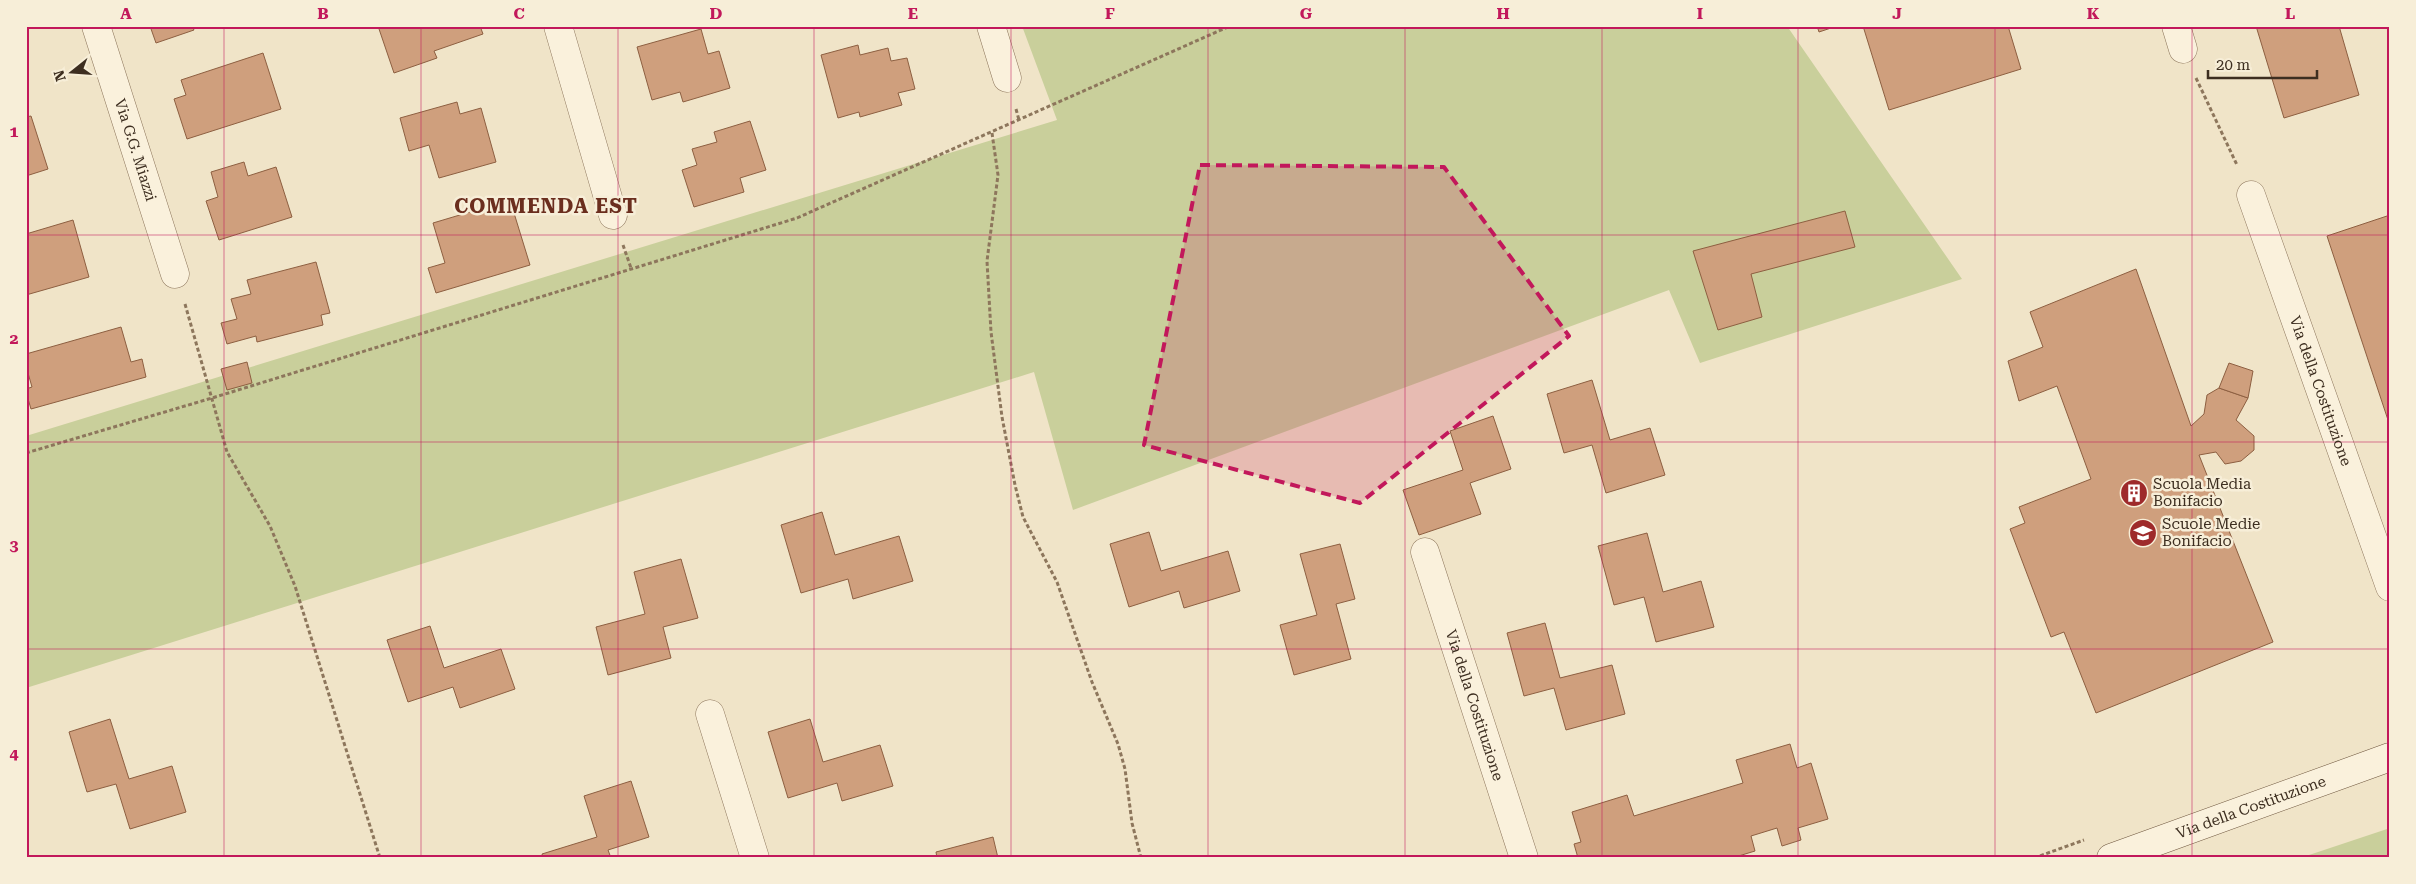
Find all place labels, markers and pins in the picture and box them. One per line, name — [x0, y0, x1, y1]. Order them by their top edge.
place label: Scuola Media Bonifacio — [2153, 475, 2251, 510]
building icon: Scuola Media Bonifacio — [2119, 478, 2149, 508]
place label: Scuole Medie Bonifacio — [2162, 515, 2260, 550]
school or university icon: Scuole Medie Bonifacio — [2128, 518, 2158, 548]

